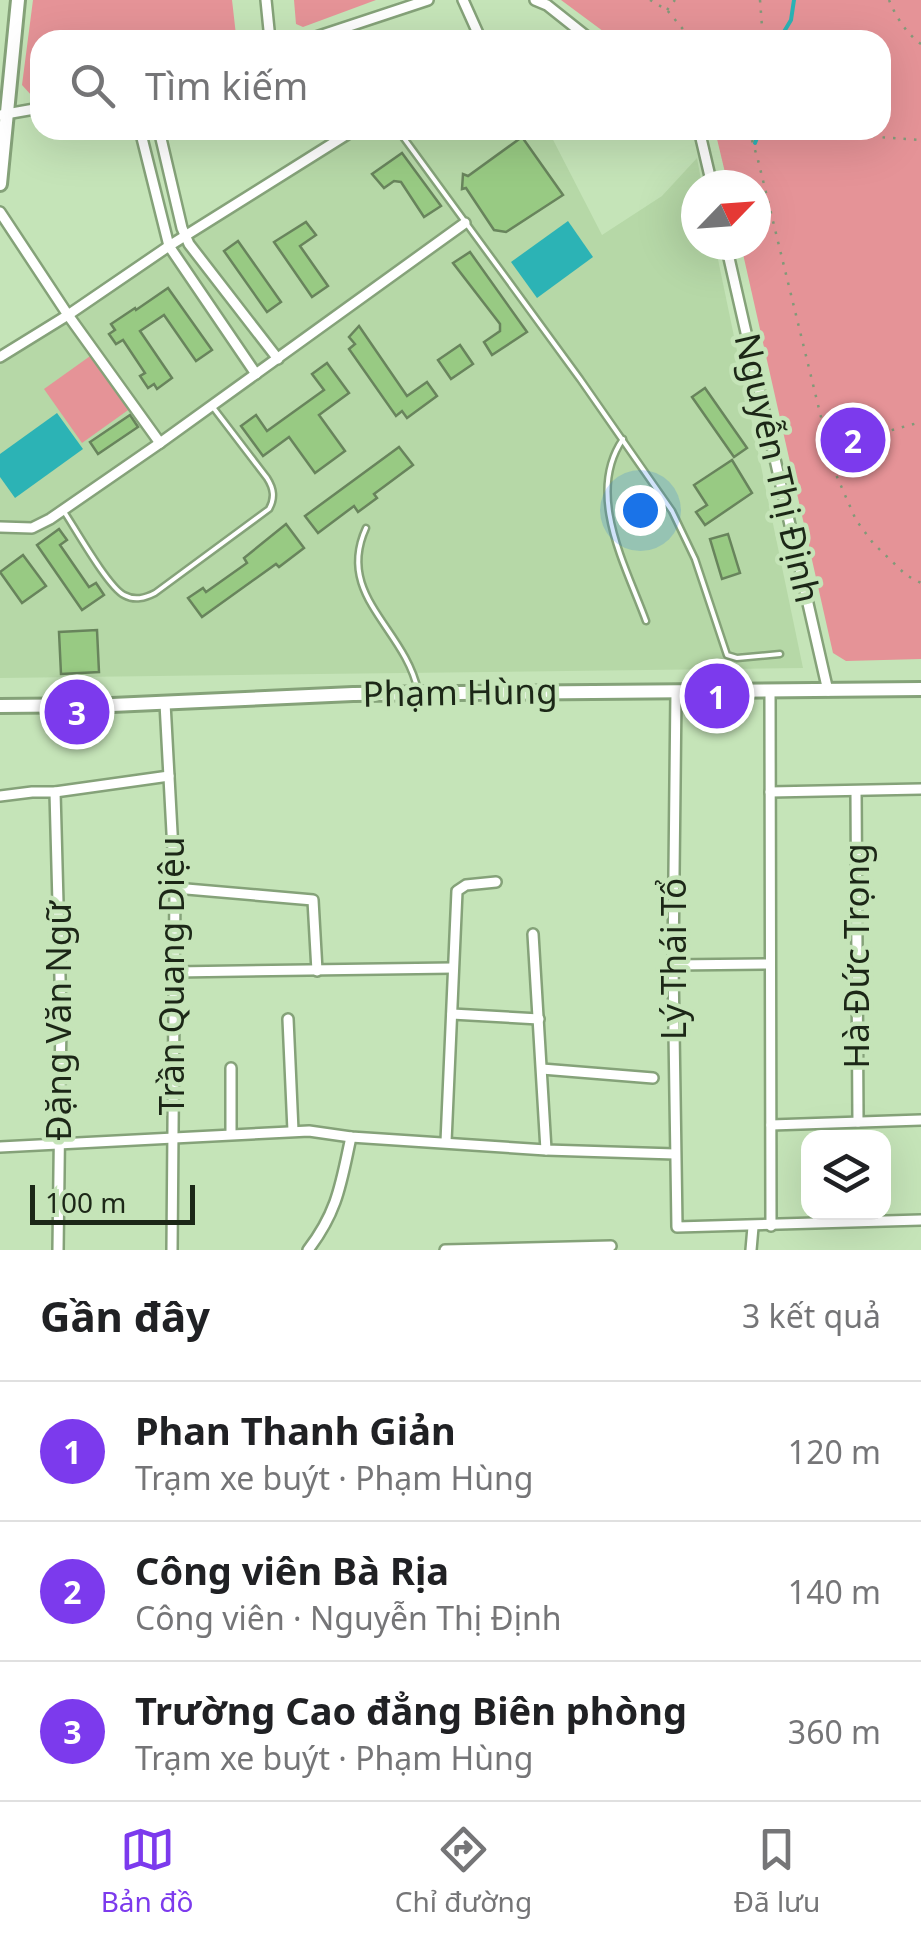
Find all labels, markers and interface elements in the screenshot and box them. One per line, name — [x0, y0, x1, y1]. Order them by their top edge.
search box — [30, 30, 891, 140]
icon: search — [65, 58, 120, 113]
text: Tìm kiếm — [145, 59, 308, 111]
north arrow — [681, 170, 771, 260]
street label: Nguyễn Thị Định — [725, 328, 832, 607]
pin: 2 — [820, 402, 886, 478]
your location — [615, 485, 666, 536]
pin: 1 — [684, 658, 750, 734]
street label: Phạm Hùng — [362, 666, 558, 717]
pin: 3 — [44, 674, 110, 750]
street label: Trần Quang Diệu — [147, 837, 194, 1115]
street label: Hà Đức Trọng — [832, 843, 879, 1069]
street label: Lý Thái Tổ — [649, 878, 696, 1040]
street label: Đặng Văn Ngữ — [34, 900, 81, 1141]
map controls — [801, 1130, 891, 1220]
button: layers — [801, 1130, 891, 1220]
scale bar — [30, 1180, 195, 1224]
text: 100 m — [45, 1183, 127, 1221]
text: Gần đây — [40, 1287, 210, 1344]
text: 3 kết quả — [742, 1294, 881, 1337]
text: Phan Thanh Giản — [135, 1404, 456, 1456]
text: 1 — [63, 1430, 82, 1473]
text: 120 m — [788, 1430, 881, 1473]
text: Trạm xe buýt · Phạm Hùng — [135, 1456, 533, 1499]
text: Công viên Bà Rịa — [135, 1544, 449, 1596]
text: 2 — [63, 1570, 82, 1613]
text: 140 m — [788, 1570, 881, 1613]
text: Công viên · Nguyễn Thị Định — [135, 1596, 561, 1639]
text: Trường Cao đẳng Biên phòng — [135, 1684, 687, 1736]
text: 3 — [63, 1710, 82, 1753]
text: 360 m — [788, 1710, 881, 1753]
text: Trạm xe buýt · Phạm Hùng — [135, 1736, 533, 1779]
tab: Bản đồ — [101, 1822, 193, 1920]
tab: Chỉ đường — [395, 1822, 532, 1920]
tab: Đã lưu — [733, 1822, 820, 1920]

